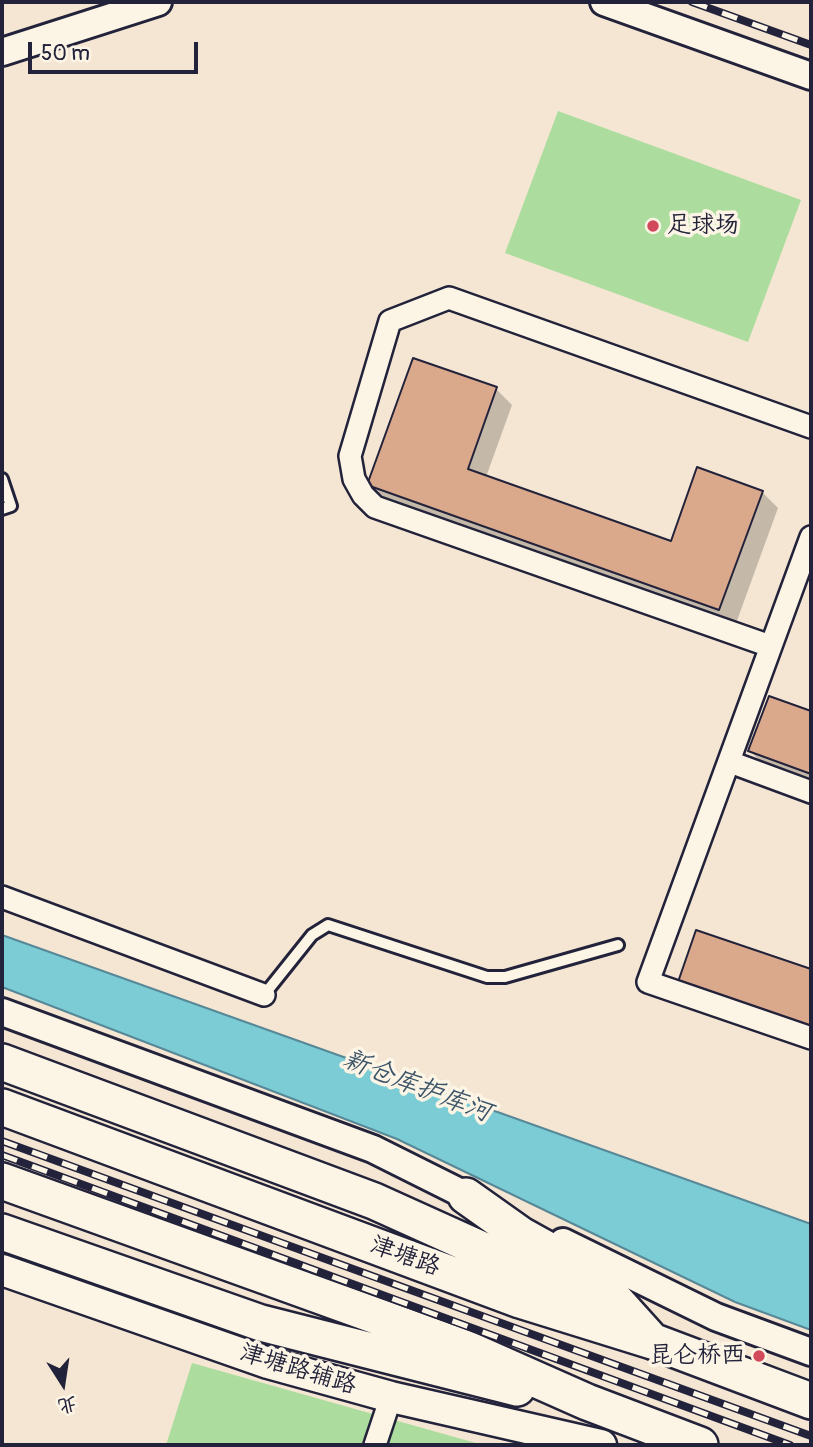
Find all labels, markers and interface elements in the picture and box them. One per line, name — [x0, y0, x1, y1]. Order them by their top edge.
scale bar — [32, 28, 201, 72]
text: 50 m — [41, 40, 90, 67]
place label: 足球场 — [667, 212, 739, 240]
marker: 足球场 — [645, 218, 661, 234]
water label: 新仓库护库河 — [339, 1044, 495, 1130]
street label: 津塘路 — [366, 1231, 444, 1283]
street label: 津塘路辅路 — [236, 1339, 360, 1401]
place label: 昆仑桥西 — [649, 1342, 745, 1370]
marker: 昆仑桥西 — [751, 1348, 767, 1364]
north arrow — [28, 1349, 98, 1419]
text: 北 — [56, 1391, 79, 1418]

